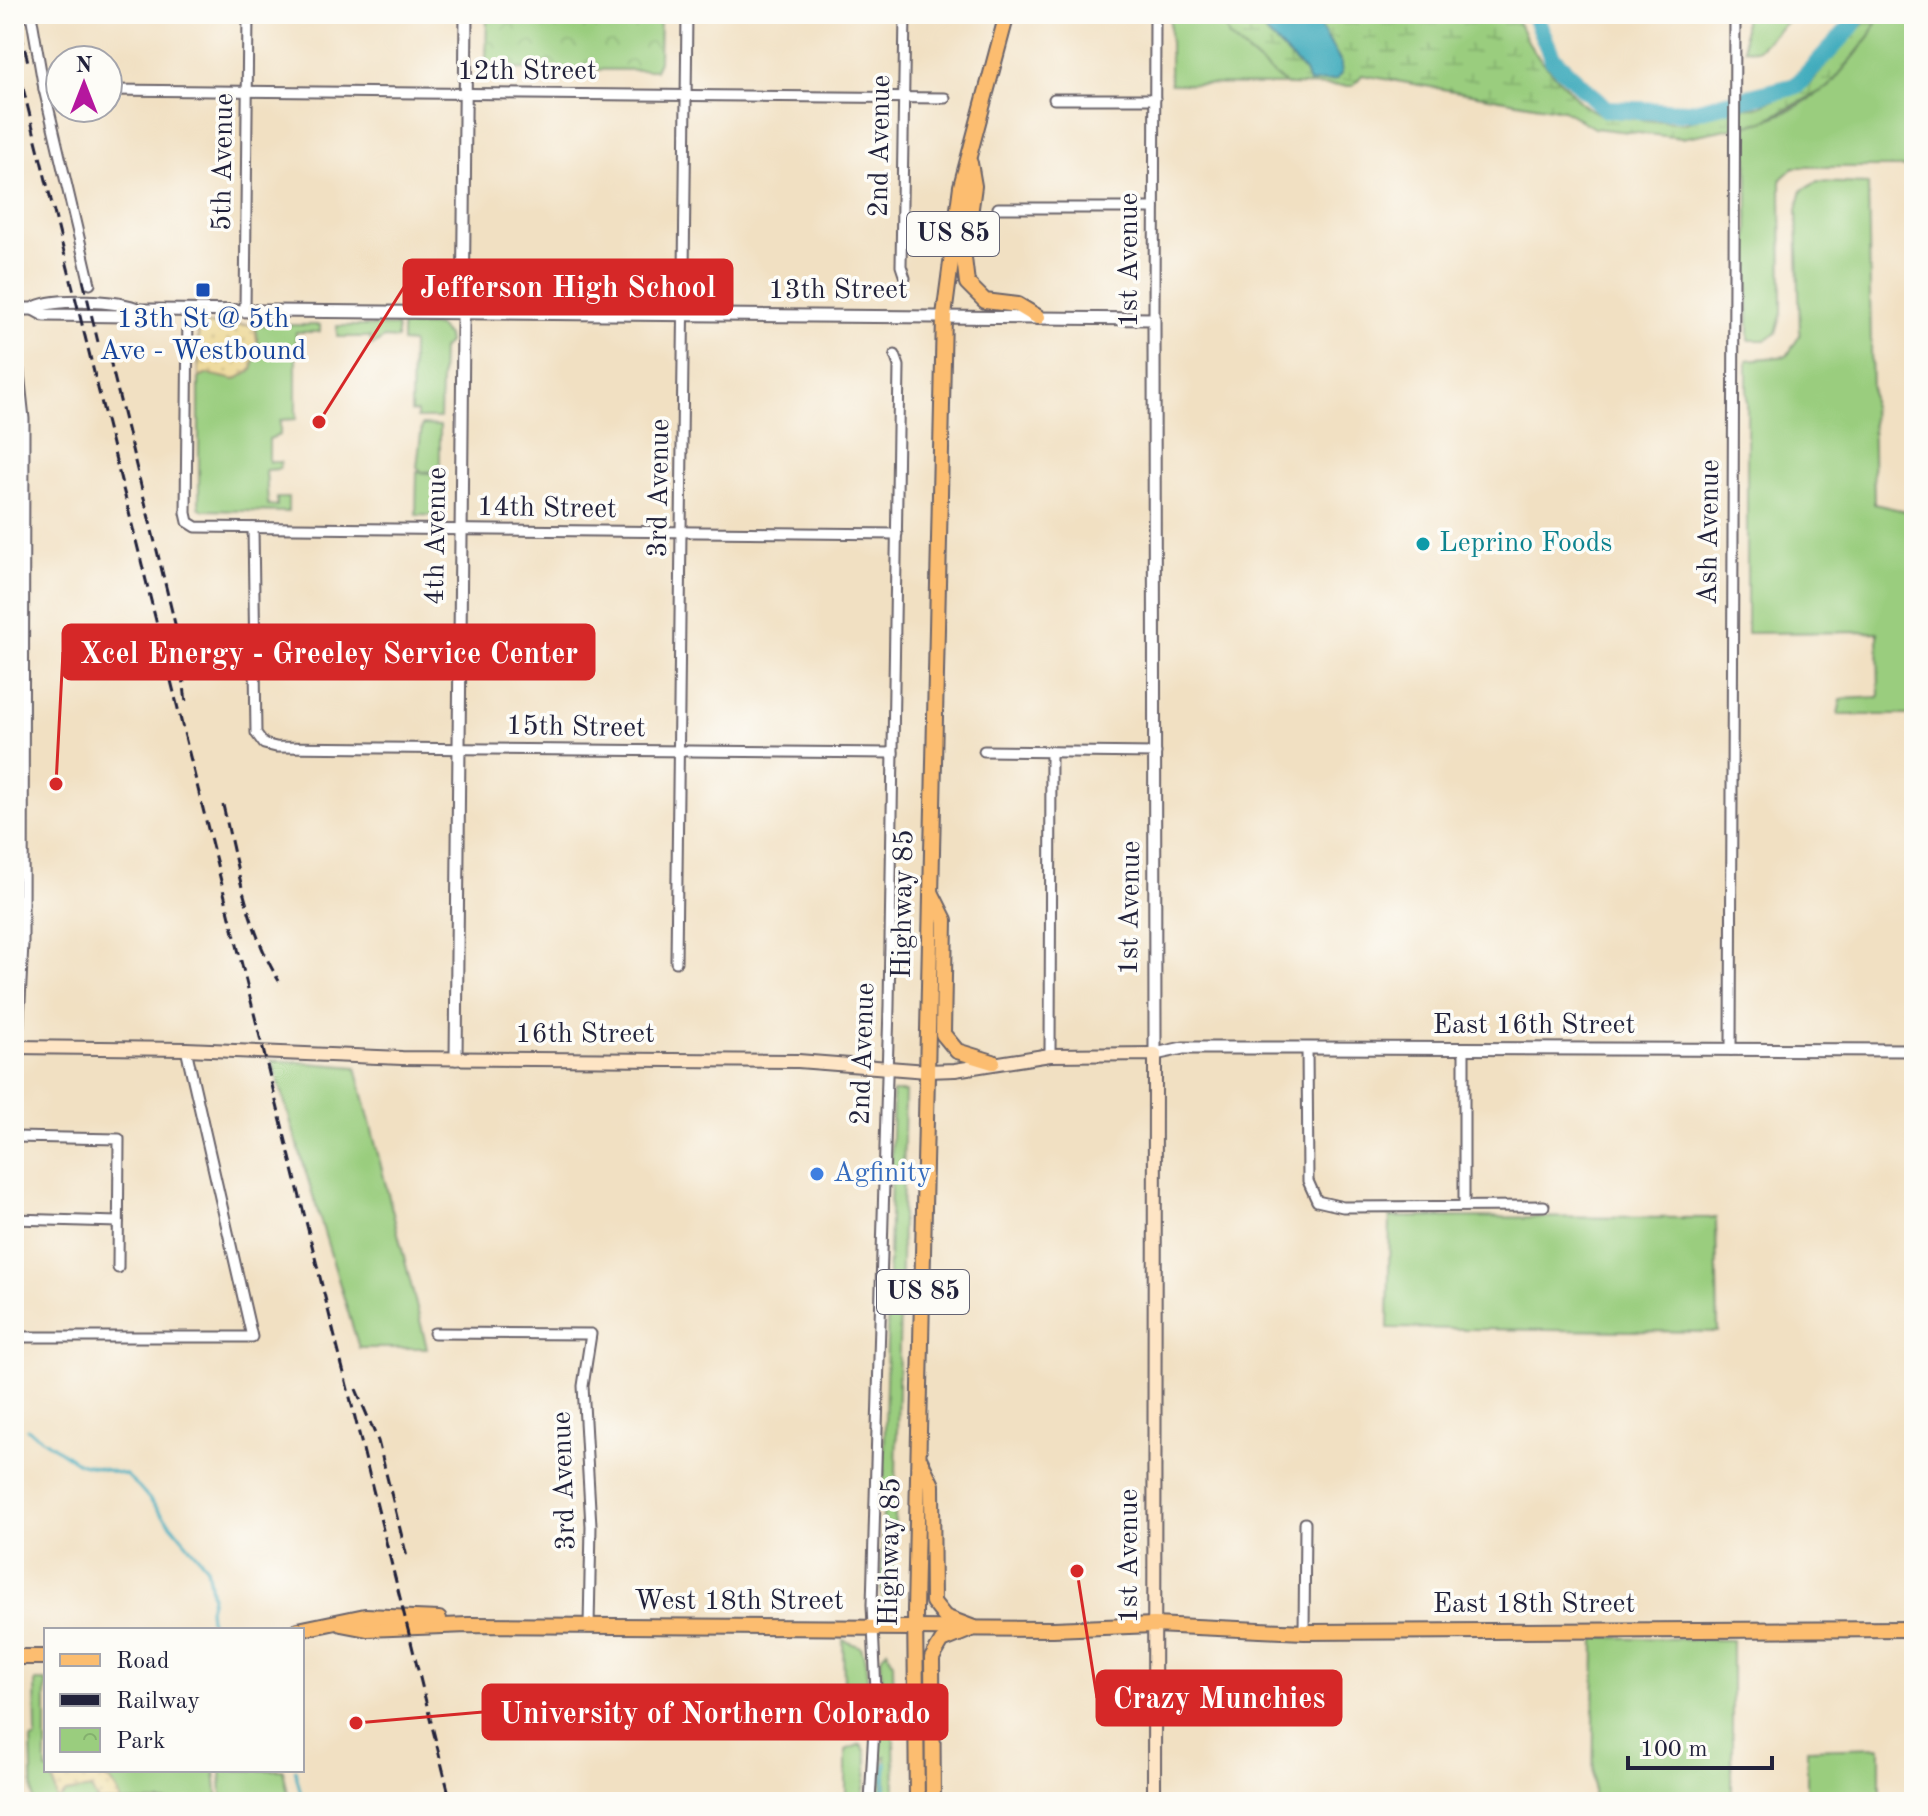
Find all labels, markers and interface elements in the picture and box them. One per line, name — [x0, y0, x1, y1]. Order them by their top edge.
north arrow — [44, 44, 124, 124]
text: N — [76, 55, 93, 77]
street label: 12th Street — [457, 58, 597, 86]
street label: 2nd Avenue — [866, 74, 896, 218]
street label: 5th Avenue — [209, 93, 239, 231]
street label: 1st Avenue — [1116, 193, 1144, 327]
road number: US 85 — [907, 212, 999, 256]
callout: Jefferson High School — [404, 260, 732, 314]
text: Jefferson High School — [420, 274, 716, 304]
street label: 13th Street — [768, 277, 908, 305]
marker: 13th St @ 5th Ave - Westbound — [194, 281, 212, 299]
place label: 13th St @ 5th Ave - Westbound — [100, 306, 306, 366]
street label: 3rd Avenue — [645, 418, 675, 558]
street label: Ash Avenue — [1695, 459, 1725, 605]
street label: 4th Avenue — [422, 467, 452, 605]
street label: 14th Street — [477, 494, 617, 524]
place label: Leprino Foods — [1439, 530, 1613, 558]
marker: Leprino Foods — [1414, 535, 1432, 553]
callout: Xcel Energy - Greeley Service Center — [63, 625, 594, 679]
text: Xcel Energy - Greeley Service Center — [80, 640, 578, 670]
street label: 15th Street — [506, 713, 646, 743]
street label: Highway 85 — [889, 829, 919, 979]
street label: 1st Avenue — [1116, 840, 1146, 976]
street label: 2nd Avenue — [848, 982, 880, 1126]
street label: East 16th Street — [1433, 1012, 1635, 1040]
street label: 16th Street — [515, 1021, 655, 1049]
place label: Agfinity — [833, 1160, 932, 1188]
marker: Agfinity — [808, 1165, 826, 1183]
road number: US 85 — [877, 1270, 969, 1314]
street label: 3rd Avenue — [549, 1411, 581, 1551]
street label: Highway 85 — [876, 1477, 906, 1627]
street label: 1st Avenue — [1116, 1489, 1144, 1623]
street label: West 18th Street — [634, 1588, 844, 1616]
street label: East 18th Street — [1433, 1591, 1635, 1619]
legend — [44, 1628, 304, 1772]
text: Road — [116, 1650, 169, 1674]
callout: Crazy Munchies — [1097, 1671, 1341, 1725]
callout: University of Northern Colorado — [483, 1685, 947, 1739]
text: Crazy Munchies — [1113, 1685, 1325, 1715]
text: Railway — [116, 1690, 200, 1714]
text: University of Northern Colorado — [499, 1700, 931, 1730]
scale bar — [1628, 1720, 1772, 1770]
text: Park — [116, 1730, 165, 1754]
text: 100 m — [1640, 1738, 1708, 1762]

